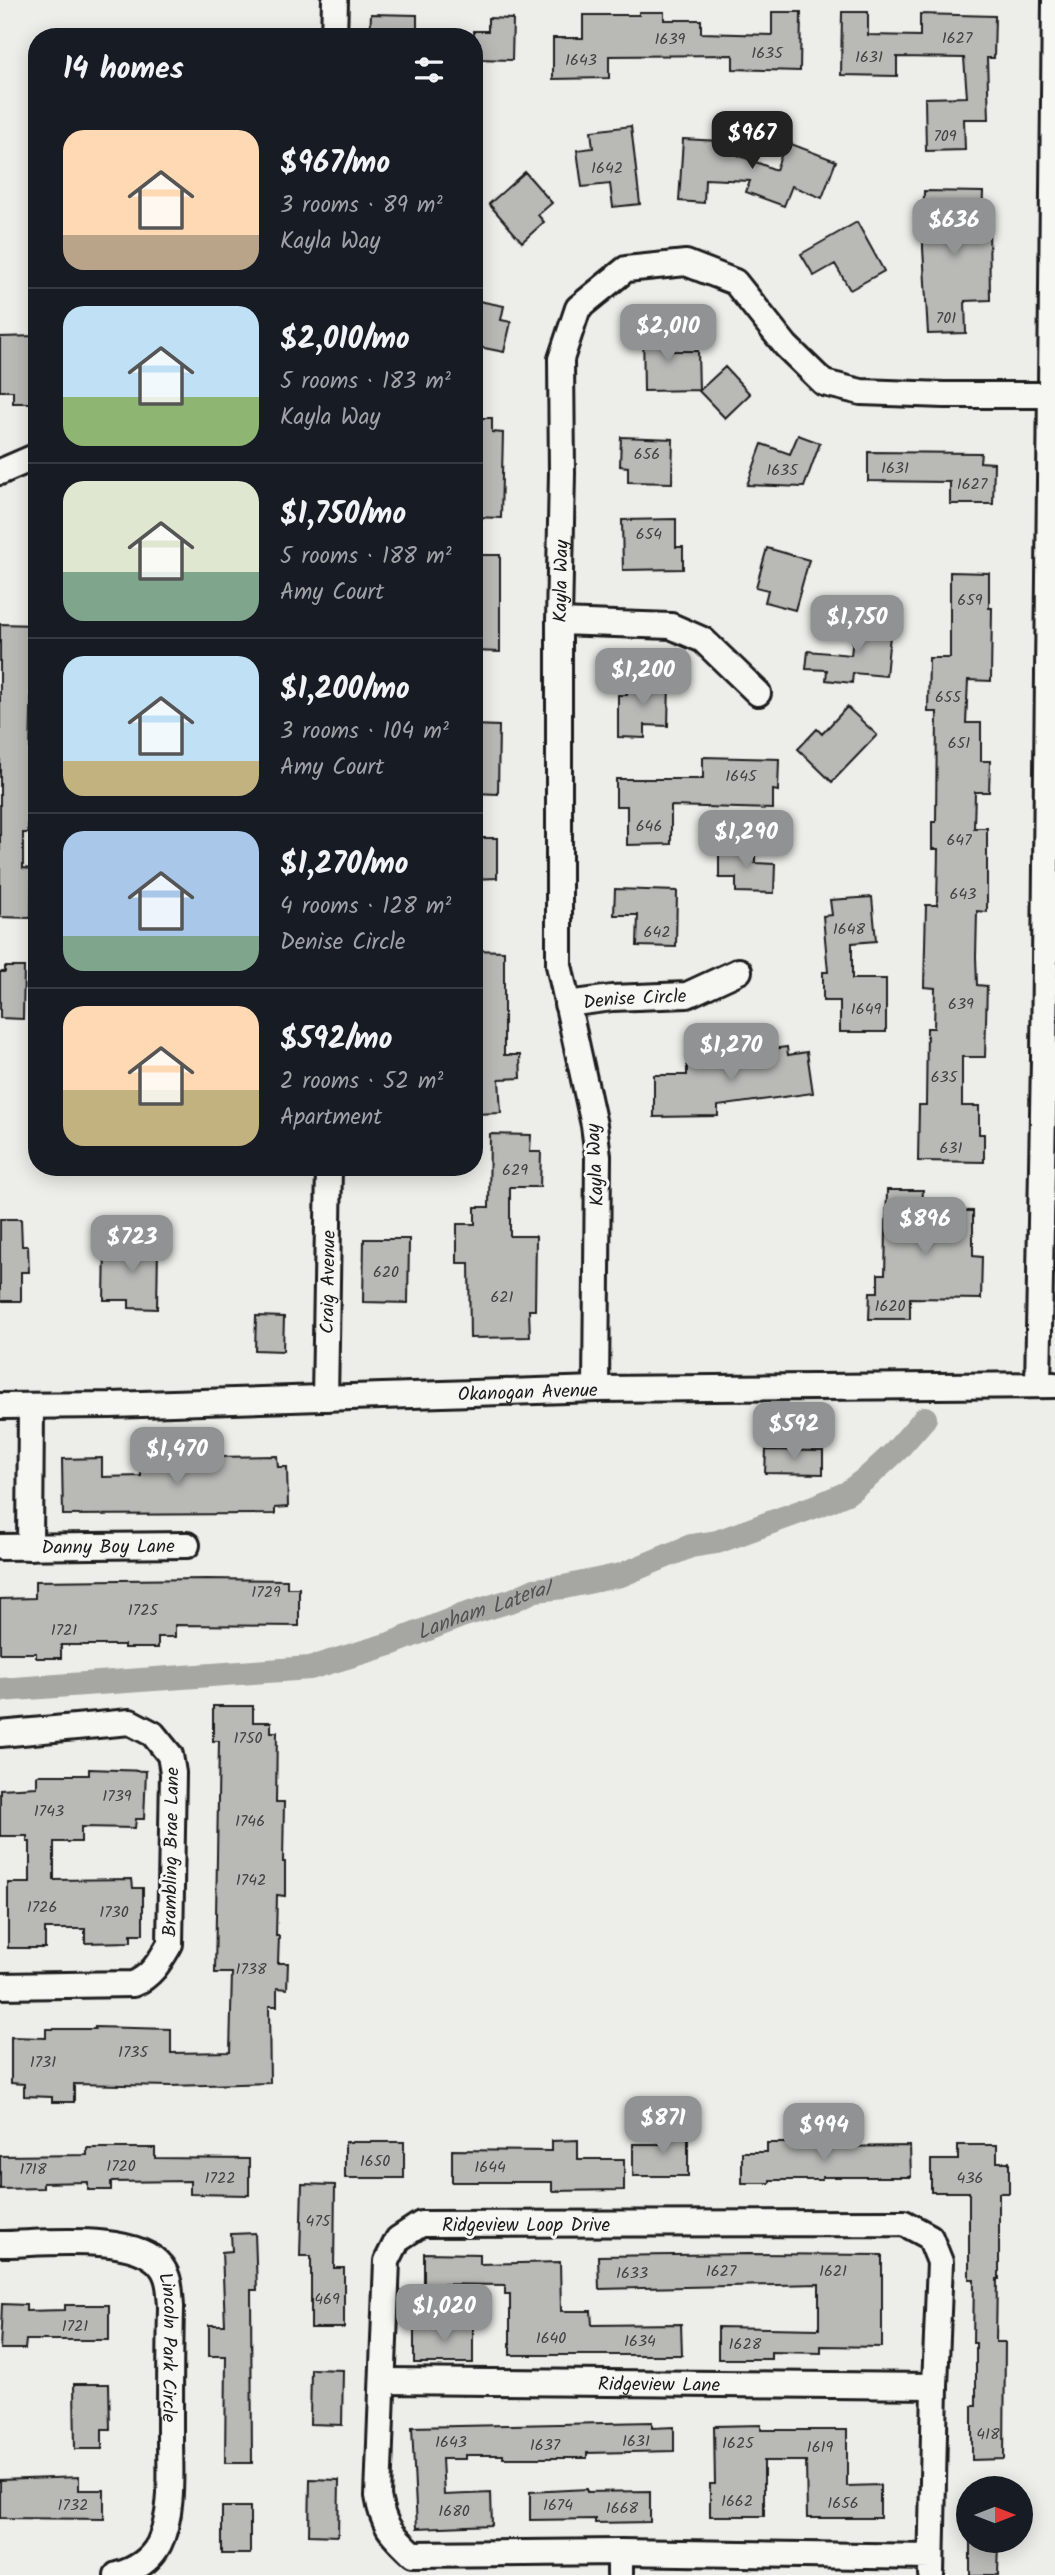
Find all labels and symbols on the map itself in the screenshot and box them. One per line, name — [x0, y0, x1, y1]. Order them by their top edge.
house number: 1627 — [942, 26, 973, 51]
house number: 1639 — [655, 27, 686, 52]
house number: 1635 — [751, 41, 784, 66]
house number: 1631 — [855, 45, 883, 70]
house number: 1643 — [565, 48, 597, 73]
pin: $967 — [711, 111, 793, 171]
house number: 709 — [933, 124, 957, 149]
house number: 1642 — [591, 156, 623, 181]
pin: $636 — [913, 198, 995, 258]
pin: $2,010 — [611, 304, 725, 364]
house number: 701 — [936, 306, 956, 331]
house number: 656 — [634, 442, 660, 467]
house number: 1631 — [881, 456, 909, 481]
house number: 1635 — [766, 458, 799, 483]
house number: 1627 — [957, 472, 988, 497]
house number: 654 — [636, 522, 662, 547]
street label: Kayla Way — [546, 538, 578, 623]
house number: 659 — [957, 588, 983, 613]
pin: $1,750 — [800, 596, 914, 655]
pin: $1,200 — [586, 648, 700, 708]
house number: 655 — [935, 685, 962, 710]
house number: 651 — [948, 731, 970, 756]
house number: 1645 — [725, 764, 758, 789]
pin: $1,290 — [689, 810, 803, 870]
house number: 646 — [636, 814, 662, 839]
house number: 647 — [946, 828, 972, 853]
house number: 643 — [950, 882, 976, 907]
house number: 1648 — [833, 917, 866, 942]
house number: 642 — [643, 920, 671, 945]
street label: Denise Circle — [581, 982, 688, 1019]
house number: 639 — [948, 992, 974, 1017]
house number: 1649 — [851, 997, 881, 1022]
pin: $1,270 — [674, 1024, 788, 1083]
house number: 635 — [931, 1065, 959, 1090]
street label: Kayla Way — [579, 1122, 613, 1207]
house number: 631 — [939, 1136, 963, 1161]
house number: 629 — [502, 1158, 528, 1183]
pin: $896 — [884, 1198, 966, 1257]
pin: $723 — [91, 1216, 173, 1275]
street label: Craig Avenue — [313, 1229, 345, 1334]
house number: 620 — [373, 1260, 399, 1285]
house number: 621 — [490, 1285, 514, 1310]
house number: 1620 — [874, 1294, 906, 1319]
street label: Okanogan Avenue — [457, 1376, 599, 1411]
pin: $592 — [753, 1402, 835, 1462]
pin: $1,470 — [120, 1428, 234, 1487]
street label: Danny Boy Lane — [41, 1532, 175, 1564]
water label: Lanham Lateral — [412, 1573, 555, 1650]
house number: 1729 — [251, 1580, 281, 1605]
house number: 1725 — [128, 1598, 160, 1623]
house number: 1721 — [51, 1618, 77, 1643]
house number: 1750 — [234, 1726, 263, 1751]
street label: Brambling Brae Lane — [156, 1766, 188, 1937]
house number: 1739 — [102, 1784, 132, 1809]
house number: 1743 — [34, 1799, 64, 1824]
house number: 1746 — [235, 1809, 265, 1834]
house number: 1742 — [236, 1868, 266, 1893]
house number: 1726 — [27, 1895, 57, 1920]
house number: 1730 — [99, 1900, 129, 1925]
house number: 1738 — [235, 1957, 267, 1982]
house number: 1735 — [118, 2040, 149, 2065]
house number: 1731 — [30, 2050, 56, 2075]
pin: $871 — [622, 2096, 704, 2156]
pin: $994 — [783, 2104, 865, 2163]
house number: 1650 — [360, 2149, 390, 2174]
house number: 1720 — [106, 2154, 136, 2179]
house number: 1644 — [474, 2155, 506, 2180]
house number: 1718 — [19, 2157, 47, 2182]
house number: 1722 — [205, 2166, 236, 2191]
house number: 436 — [957, 2166, 983, 2191]
house number: 475 — [306, 2209, 332, 2234]
street label: Ridgeview Loop Drive — [442, 2211, 610, 2241]
house number: 1627 — [706, 2259, 737, 2284]
house number: 1621 — [819, 2259, 847, 2284]
house number: 1633 — [616, 2261, 648, 2286]
street label: Lincoln Park Circle — [149, 2268, 184, 2423]
pin: $1,020 — [387, 2284, 501, 2344]
house number: 469 — [314, 2287, 340, 2312]
house number: 1721 — [62, 2314, 88, 2339]
house number: 1640 — [536, 2326, 566, 2351]
house number: 1634 — [624, 2329, 656, 2354]
house number: 1628 — [729, 2332, 762, 2357]
street label: Ridgeview Lane — [598, 2370, 721, 2401]
house number: 418 — [976, 2422, 1000, 2447]
house number: 1631 — [622, 2429, 650, 2454]
house number: 1643 — [435, 2430, 467, 2455]
house number: 1625 — [722, 2431, 755, 2456]
house number: 1637 — [530, 2433, 561, 2458]
house number: 1619 — [807, 2435, 834, 2460]
north arrow — [956, 2476, 1032, 2553]
house number: 1662 — [721, 2489, 753, 2514]
house number: 1656 — [827, 2491, 859, 2516]
house number: 1732 — [58, 2493, 88, 2518]
house number: 1674 — [543, 2493, 573, 2518]
house number: 1668 — [606, 2496, 639, 2521]
house number: 1680 — [438, 2499, 470, 2524]

